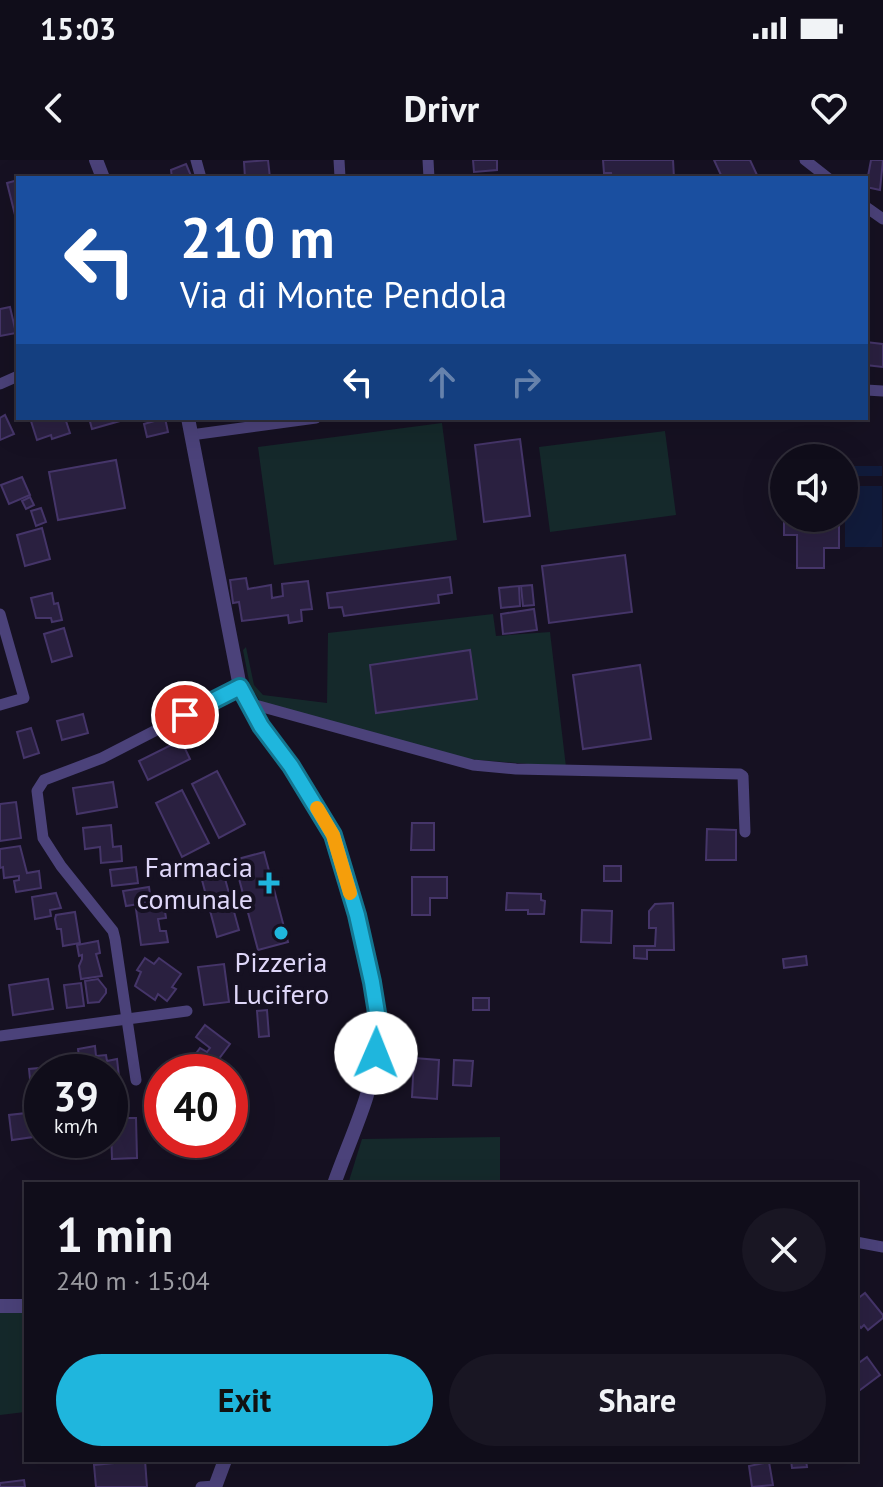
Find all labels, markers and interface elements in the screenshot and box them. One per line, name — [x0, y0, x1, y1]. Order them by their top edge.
text: 15:03 — [40, 9, 116, 48]
text: Drivr — [404, 85, 479, 132]
icon: back — [32, 86, 76, 130]
icon: heart — [807, 86, 851, 130]
text: 210 m — [180, 201, 335, 273]
icon: left — [48, 208, 152, 312]
text: Via di Monte Pendola — [180, 271, 507, 318]
icon: left — [336, 360, 380, 404]
icon: ahead — [420, 360, 464, 404]
icon: right — [504, 360, 548, 404]
map controls — [770, 444, 858, 532]
button: sound — [770, 444, 858, 532]
pin — [151, 681, 219, 749]
icon: arrive — [163, 693, 207, 737]
place label: Farmacia comunale — [137, 848, 253, 917]
marker: Farmacia comunale — [260, 874, 278, 892]
marker: Pizzeria Lucifero — [272, 924, 290, 942]
place label: Pizzeria Lucifero — [233, 943, 329, 1012]
position arrow — [334, 1011, 418, 1095]
speed limit sign: 40 — [144, 1054, 248, 1158]
text: 39 — [53, 1070, 99, 1122]
text: km/h — [54, 1113, 98, 1139]
text: 1 min — [56, 1203, 173, 1265]
button: close — [742, 1208, 826, 1292]
text: 240 m · 15:04 — [56, 1264, 210, 1297]
button: Exit — [56, 1354, 433, 1446]
button: Share — [449, 1354, 826, 1446]

